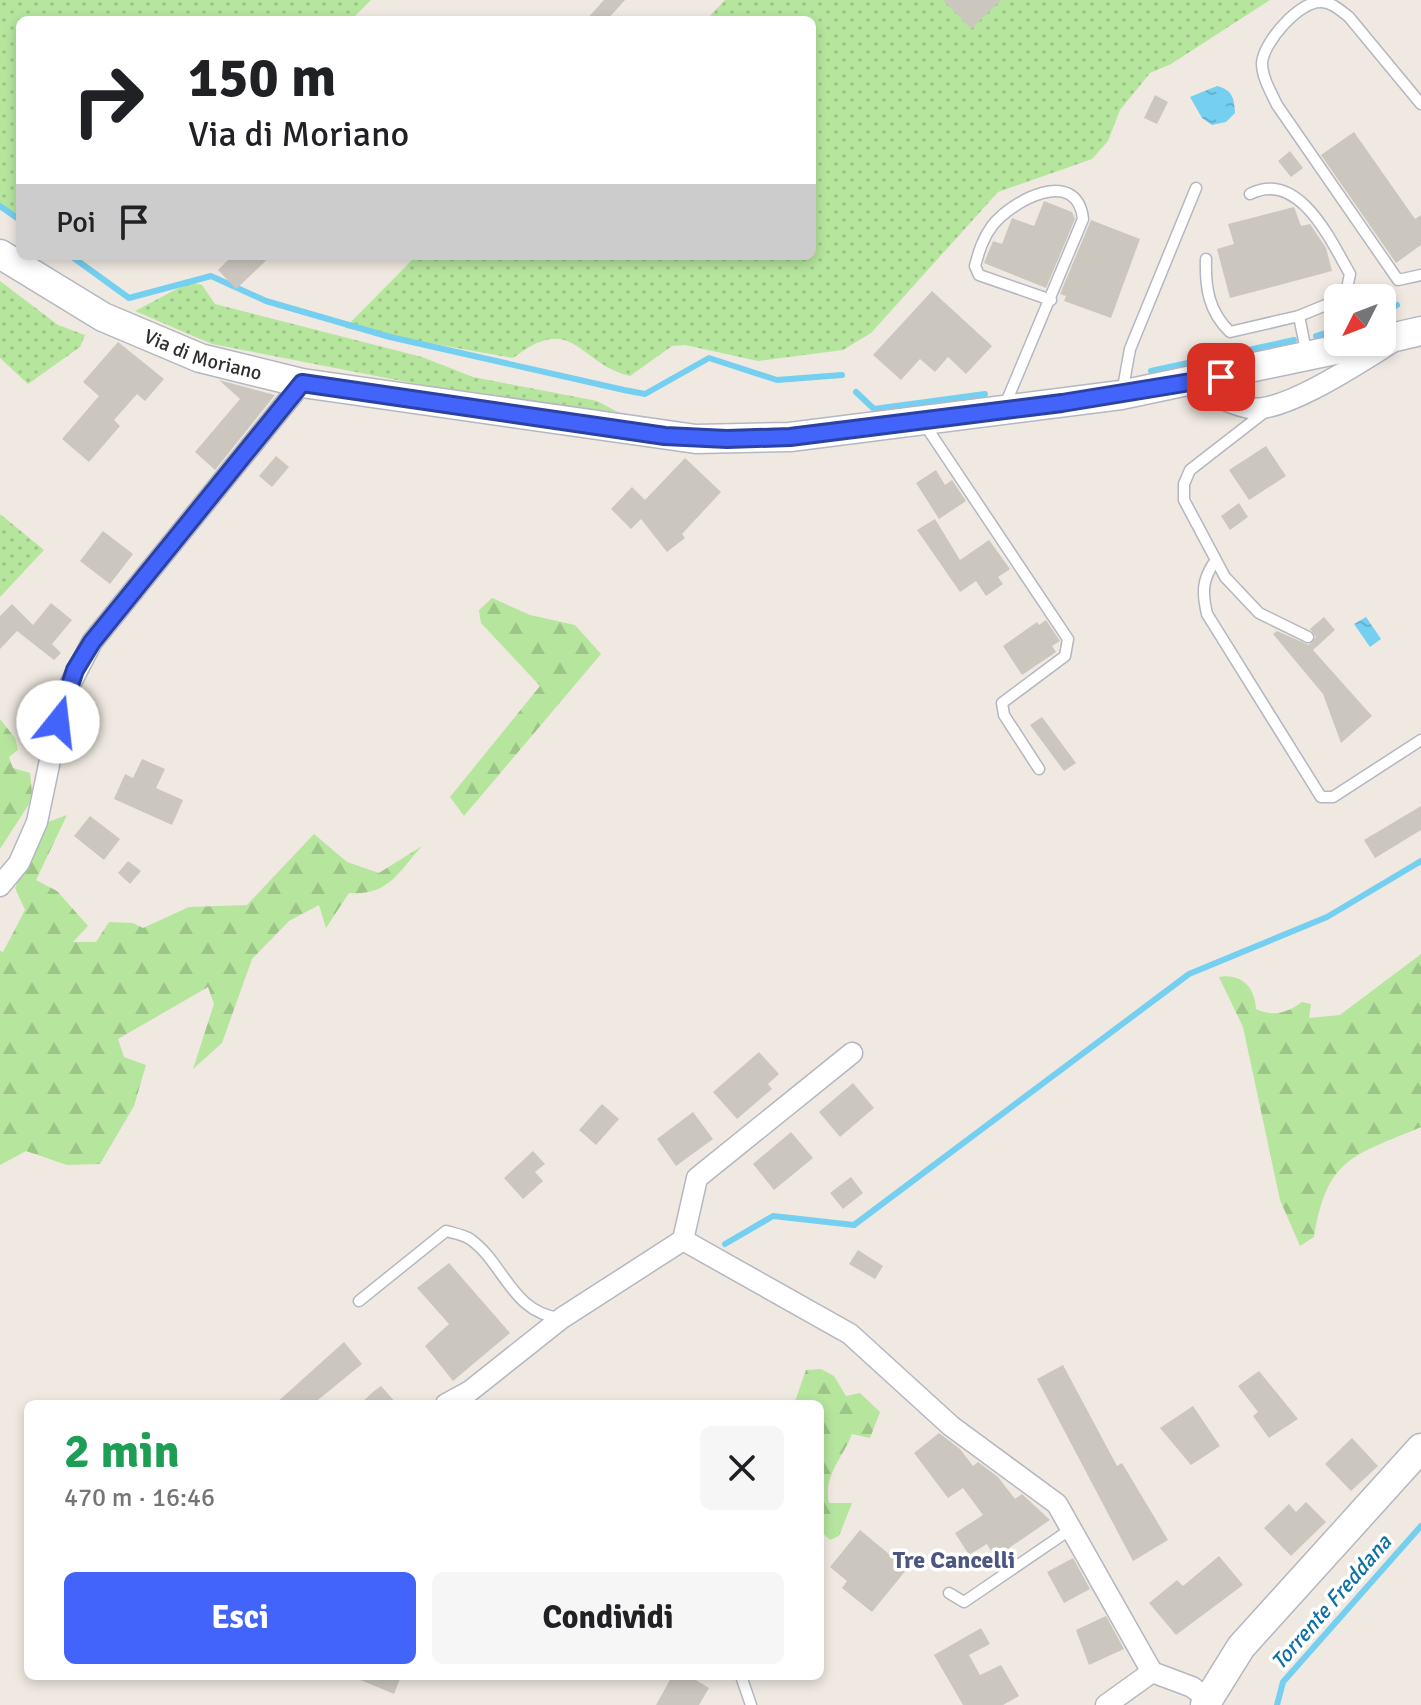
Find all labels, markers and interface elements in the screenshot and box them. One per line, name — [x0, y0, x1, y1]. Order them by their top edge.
text: 150 m — [188, 43, 336, 112]
icon: right — [56, 48, 160, 152]
text: Via di Moriano — [188, 112, 409, 157]
icon: arrive — [112, 200, 156, 244]
text: Poi — [56, 204, 96, 241]
north arrow — [1324, 284, 1396, 356]
map controls — [1324, 284, 1396, 356]
street label: Via di Moriano — [140, 323, 265, 385]
pin — [1187, 343, 1255, 411]
icon: arrive — [1199, 355, 1243, 399]
position arrow — [16, 680, 100, 764]
text: 2 min — [64, 1422, 180, 1481]
button: close — [700, 1426, 784, 1510]
text: 470 m · 16:46 — [64, 1482, 215, 1514]
water label: Torrente Freddana — [1265, 1528, 1397, 1675]
district label: Tre Cancelli — [893, 1545, 1015, 1575]
button: Esci — [64, 1572, 416, 1664]
button: Condividi — [432, 1572, 784, 1664]

